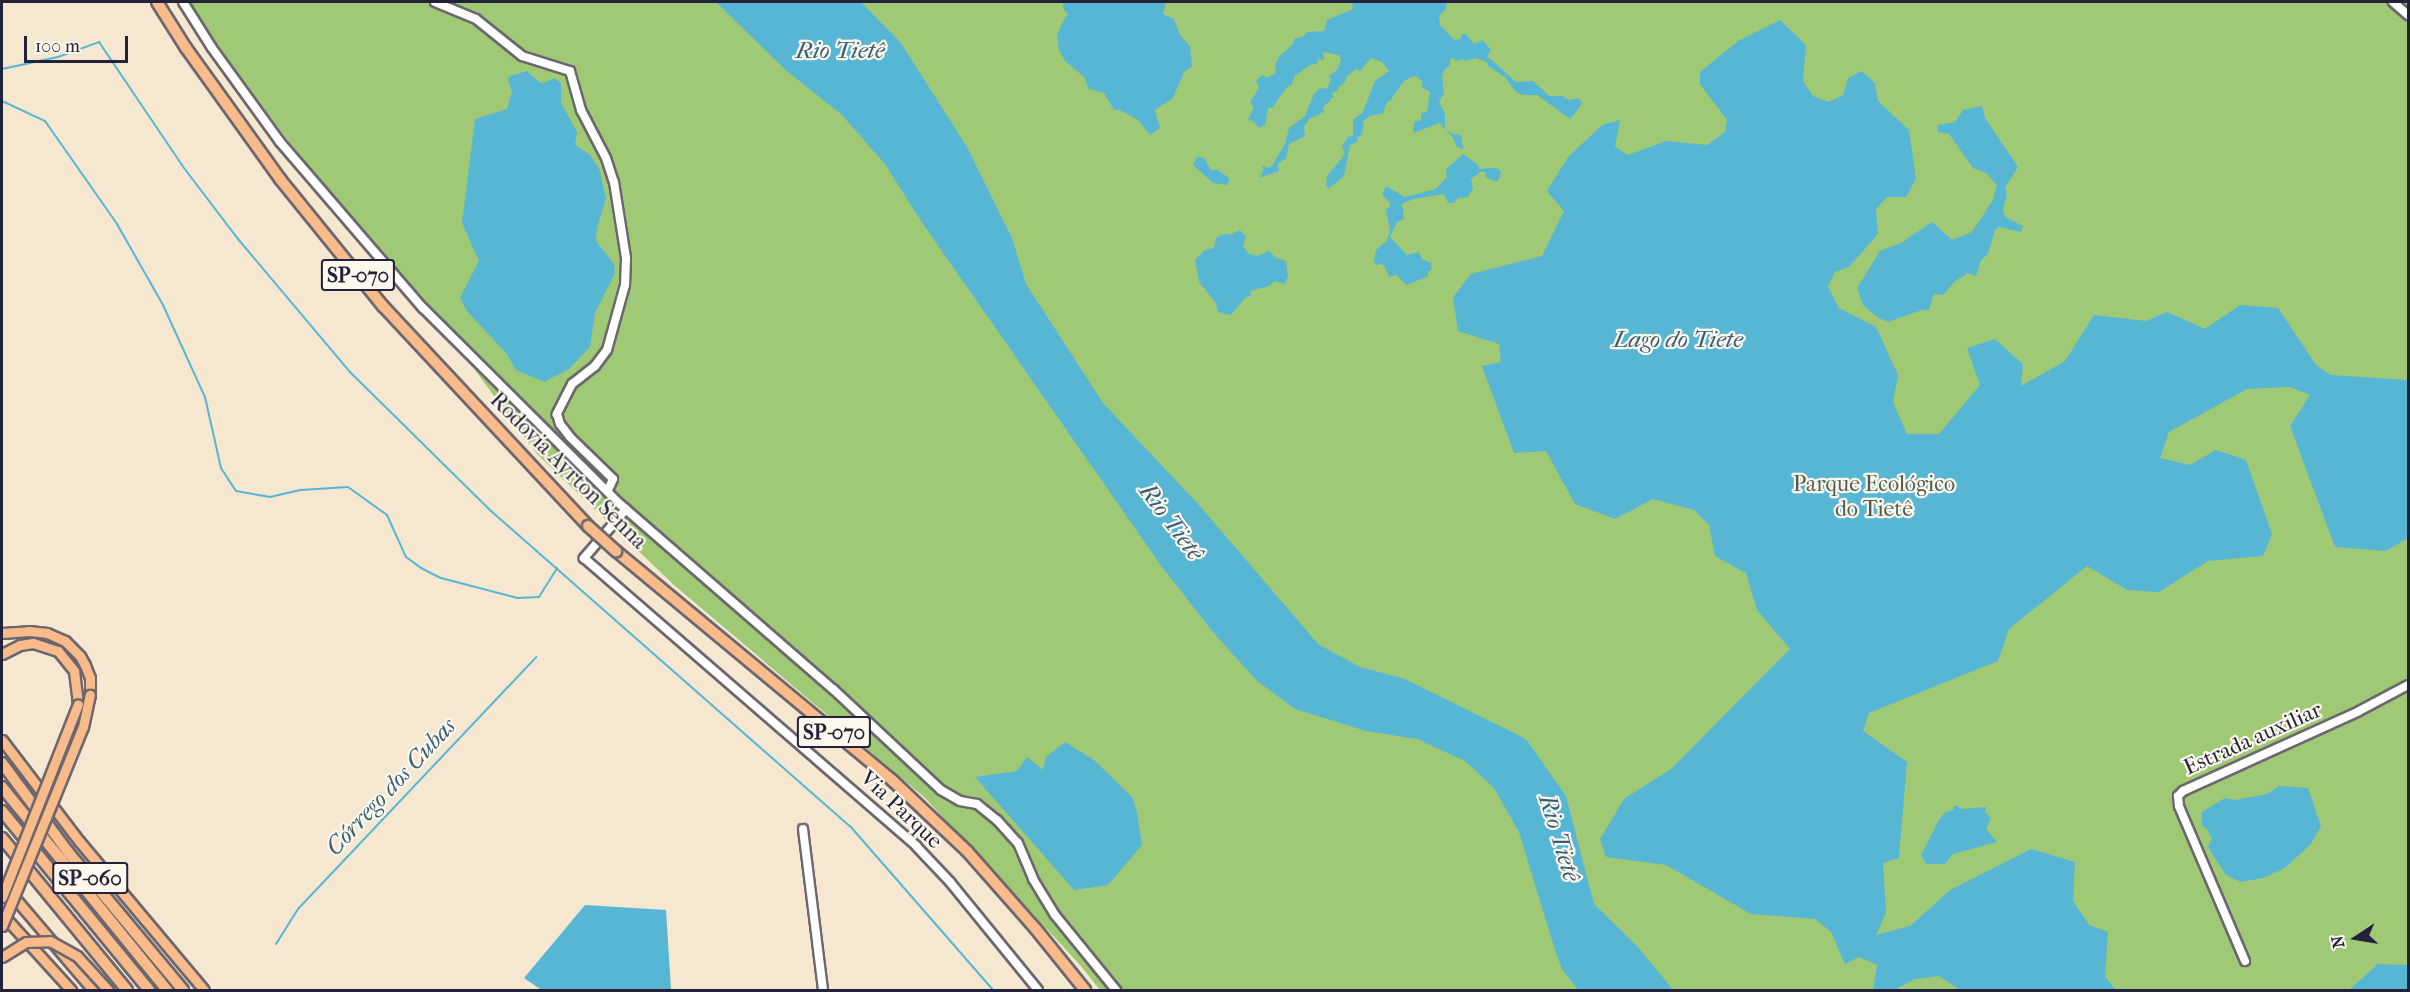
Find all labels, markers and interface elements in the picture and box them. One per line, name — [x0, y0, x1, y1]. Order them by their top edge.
scale bar — [27, 24, 130, 62]
text: 100 m — [35, 36, 80, 57]
water label: Rio Tietê — [795, 37, 885, 65]
road number: SP-070 — [320, 257, 395, 293]
water label: Lago do Tiete — [1613, 326, 1743, 354]
street label: Rodovia Ayrton Senna — [484, 387, 652, 555]
park label: Parque Ecológico do Tietê — [1793, 471, 1955, 522]
water label: Rio Tietê — [1133, 478, 1209, 566]
street label: Estrada auxiliar — [2180, 697, 2326, 781]
water label: Córrego dos Cubas — [320, 712, 462, 862]
road number: SP-070 — [796, 714, 872, 750]
street label: Via Parque — [854, 765, 948, 855]
water label: Rio Tietê — [1532, 791, 1586, 885]
road number: SP-060 — [51, 860, 129, 896]
north arrow — [2326, 908, 2386, 968]
text: N — [2327, 934, 2348, 950]

